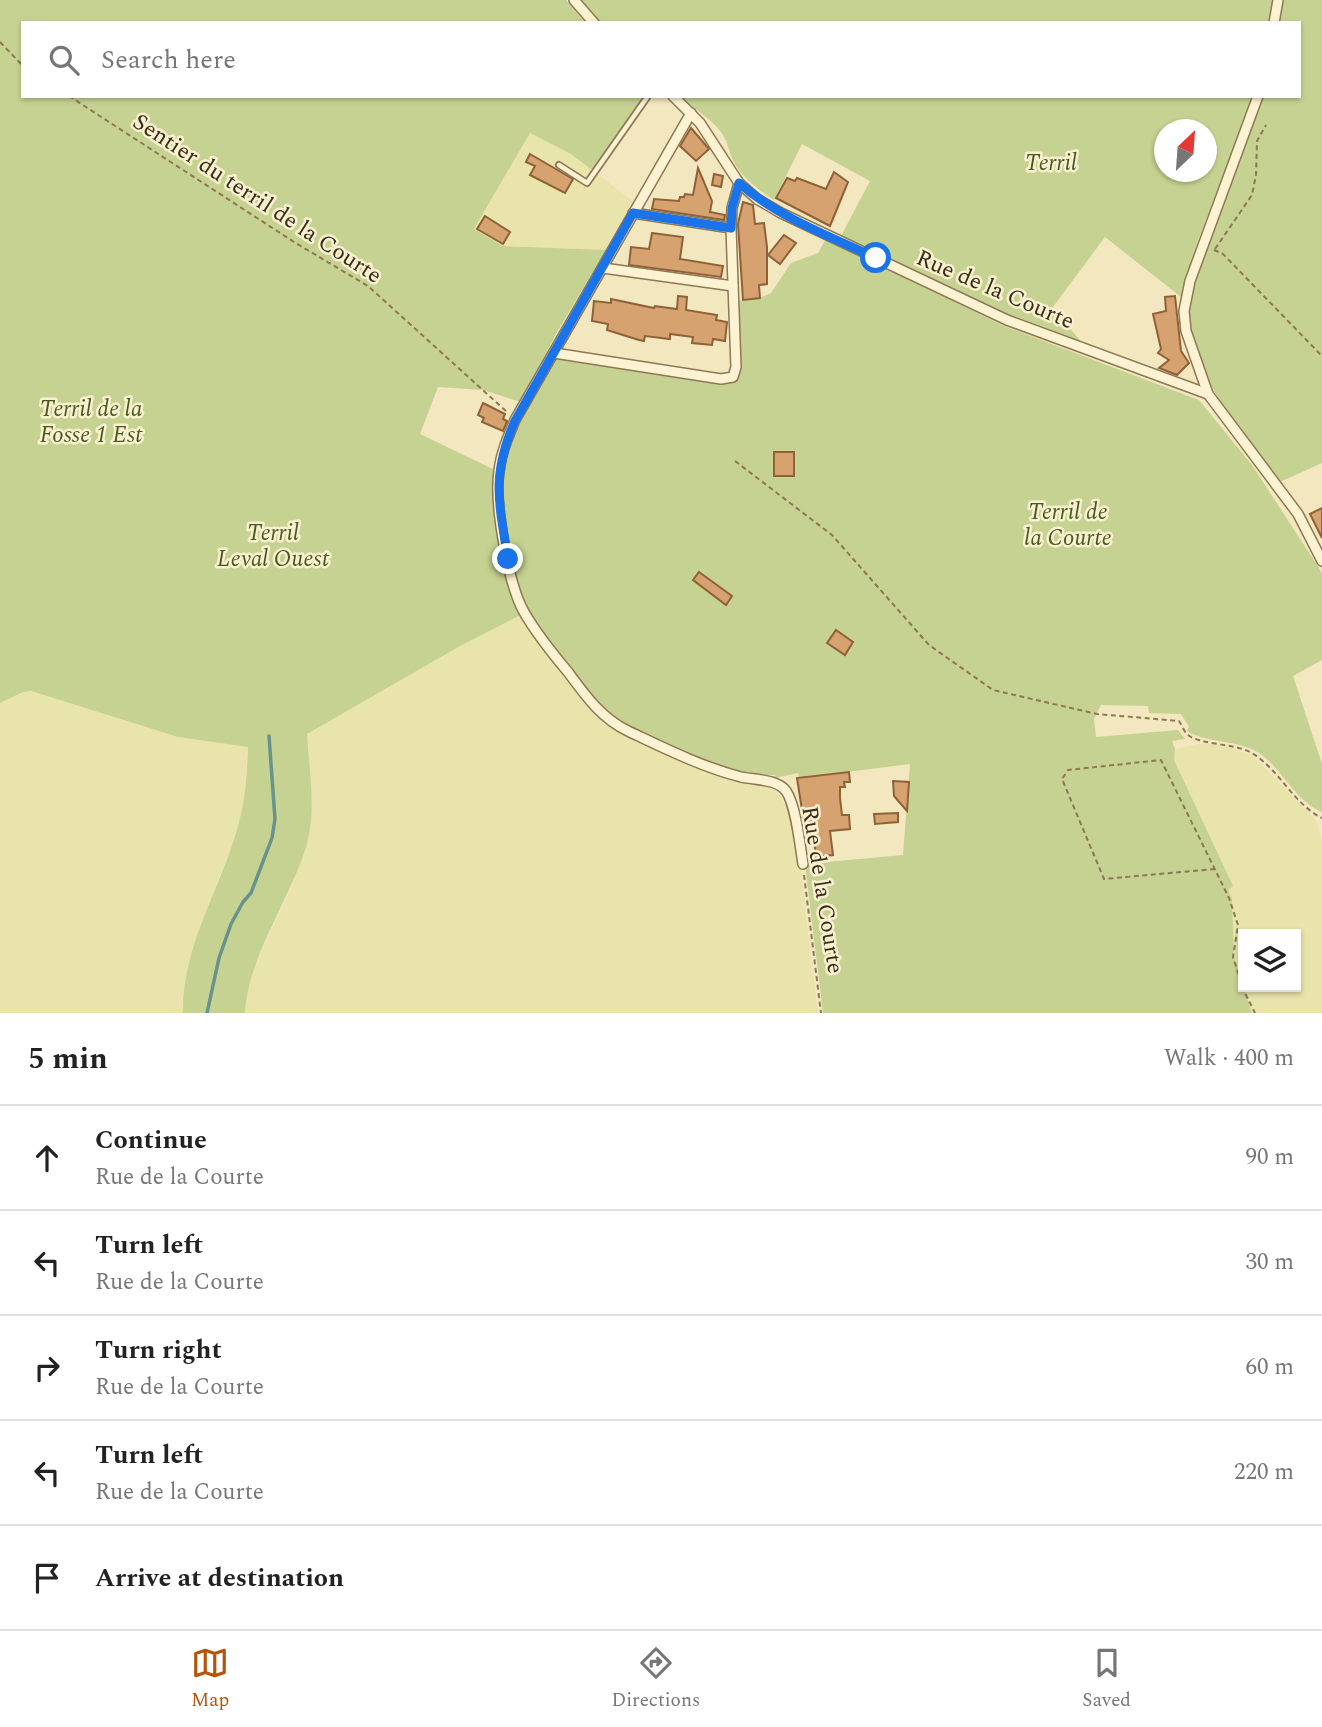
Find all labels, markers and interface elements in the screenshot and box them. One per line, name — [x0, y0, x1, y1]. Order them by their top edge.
search box — [21, 21, 1301, 98]
text: Search here — [101, 40, 236, 80]
icon: search — [45, 41, 83, 79]
street label: Sentier du terril de la Courte — [125, 105, 389, 293]
north arrow — [1154, 119, 1217, 182]
park label: Terril — [1025, 146, 1077, 181]
street label: Rue de la Courte — [910, 241, 1080, 339]
route start — [860, 242, 891, 273]
park label: Terril de la Fosse 1 Est — [40, 392, 143, 453]
park label: Terril de la Courte — [1024, 495, 1112, 556]
park label: Terril Leval Ouest — [217, 516, 330, 577]
route end — [492, 543, 523, 574]
street label: Rue de la Courte — [792, 804, 852, 976]
map controls — [1238, 929, 1301, 992]
button: layers — [1238, 929, 1301, 992]
text: 5 min — [28, 1036, 108, 1082]
text: Walk · 400 m — [1164, 1041, 1294, 1076]
text: Continue — [95, 1120, 207, 1160]
icon: ahead — [28, 1139, 66, 1177]
text: 90 m — [1245, 1140, 1294, 1175]
text: Rue de la Courte — [95, 1160, 264, 1195]
text: Turn left — [95, 1225, 203, 1265]
icon: left — [28, 1244, 66, 1282]
text: 30 m — [1245, 1245, 1294, 1280]
text: Rue de la Courte — [95, 1265, 264, 1300]
text: Turn right — [95, 1330, 222, 1370]
icon: right — [28, 1349, 66, 1387]
text: 60 m — [1245, 1350, 1294, 1385]
text: Rue de la Courte — [95, 1370, 264, 1405]
text: Turn left — [95, 1435, 203, 1475]
icon: left — [28, 1454, 66, 1492]
text: 220 m — [1234, 1455, 1294, 1490]
text: Rue de la Courte — [95, 1475, 264, 1510]
text: Arrive at destination — [95, 1558, 344, 1598]
icon: arrive — [28, 1559, 66, 1597]
tab: Map — [191, 1644, 229, 1715]
tab: Directions — [611, 1644, 700, 1715]
tab: Saved — [1082, 1644, 1131, 1715]

